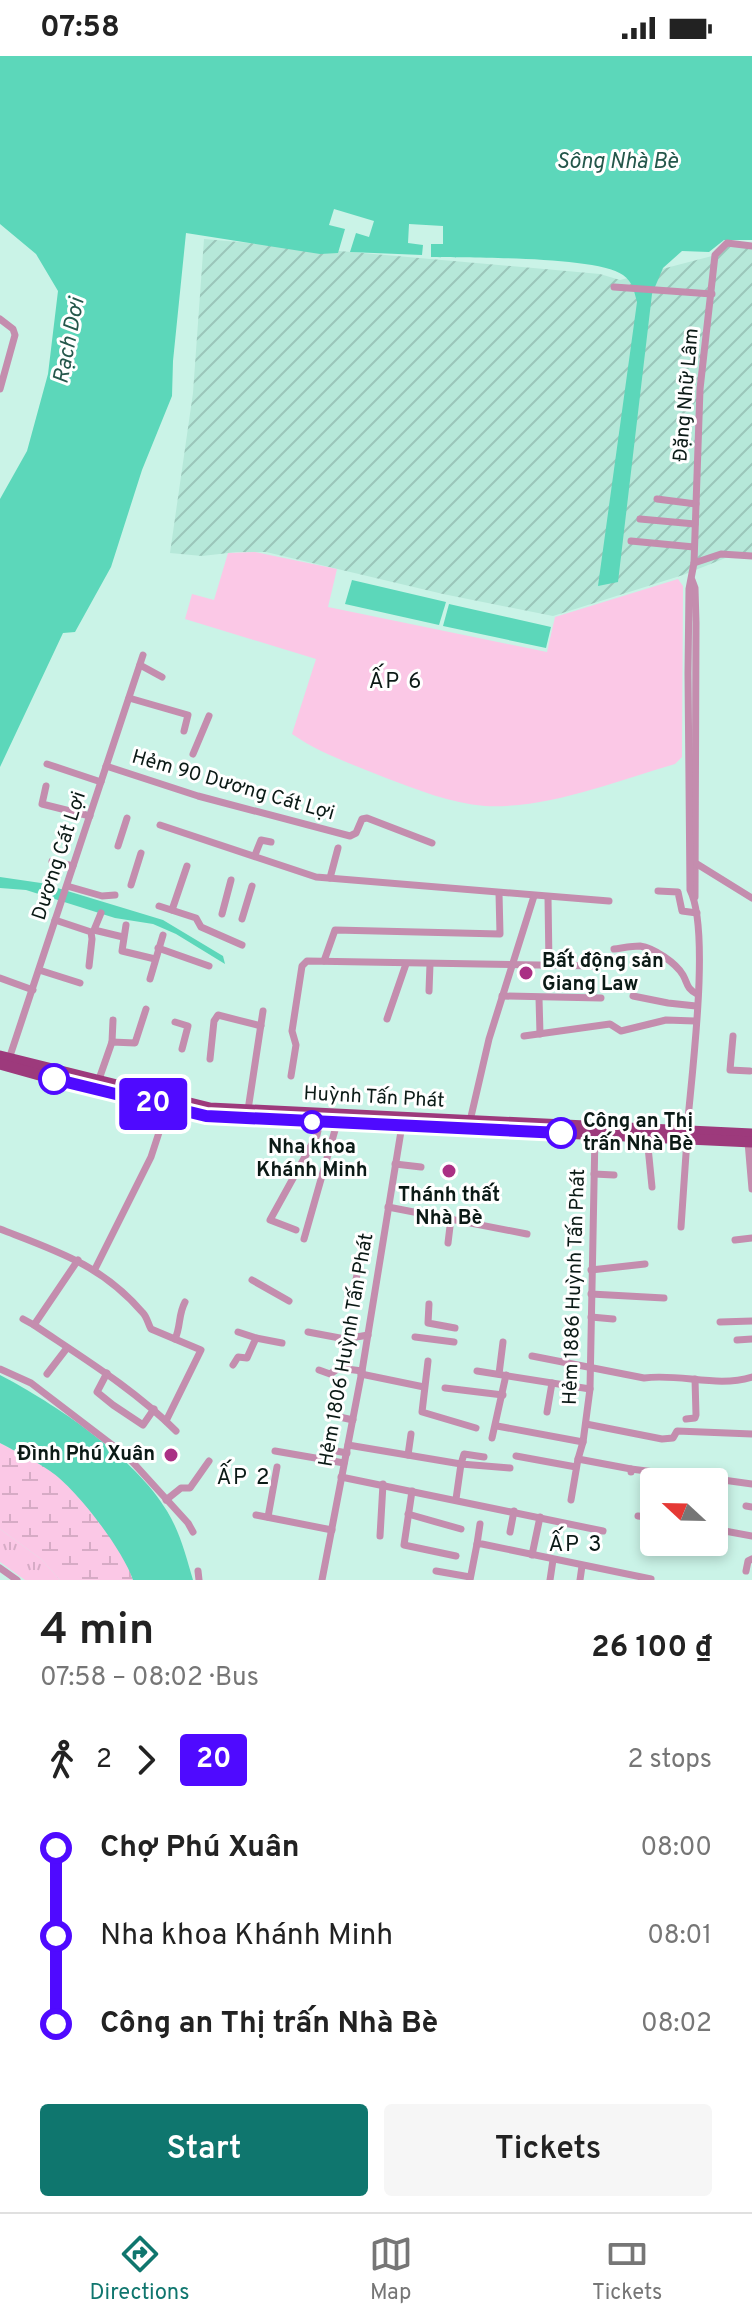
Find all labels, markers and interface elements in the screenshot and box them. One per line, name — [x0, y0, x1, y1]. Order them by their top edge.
text: 07:58 — [40, 10, 120, 47]
water label: Sông Nhà Bè — [556, 149, 678, 176]
water label: Rạch Dơi — [48, 294, 92, 386]
street label: Đặng Nhữ Lâm — [668, 327, 706, 463]
district label: ẤP 6 — [369, 663, 423, 696]
street label: Hẻm 90 Dương Cát Lợi — [129, 745, 337, 827]
street label: Dương Cát Lợi — [27, 788, 93, 924]
place label: Bất động sản Giang Law — [542, 948, 664, 998]
marker: Bất động sản Giang Law — [517, 964, 535, 982]
unlabelled marker — [39, 1064, 69, 1094]
line badge: 20 — [117, 1078, 189, 1130]
street label: Huỳnh Tấn Phát — [303, 1080, 445, 1115]
text: 20 — [135, 1086, 171, 1122]
place label: Công an Thị trấn Nhà Bè — [583, 1109, 693, 1158]
marker: Nha khoa Khánh Minh — [301, 1111, 323, 1133]
marker: Công an Thị trấn Nhà Bè — [546, 1118, 576, 1148]
place label: Nha khoa Khánh Minh — [256, 1135, 368, 1184]
marker: Thánh thất Nhà Bè — [440, 1162, 458, 1180]
street label: Hẻm 1886 Huỳnh Tấn Phát — [557, 1168, 592, 1406]
place label: Thánh thất Nhà Bè — [398, 1182, 500, 1232]
street label: Hẻm 1806 Huỳnh Tấn Phát — [313, 1231, 380, 1469]
place label: Đình Phú Xuân — [17, 1442, 155, 1468]
marker: Đình Phú Xuân — [162, 1446, 180, 1464]
district label: ẤP 2 — [217, 1459, 272, 1492]
north arrow — [640, 1468, 728, 1556]
map controls — [640, 1468, 728, 1556]
district label: ẤP 3 — [549, 1526, 603, 1559]
text: 4 min — [40, 1604, 154, 1660]
text: 26 100 ₫ — [591, 1630, 712, 1667]
text: 07:58 – 08:02 · Bus — [40, 1662, 259, 1695]
icon: walk — [40, 1738, 84, 1782]
icon: forward — [124, 1738, 168, 1782]
text: 20 — [196, 1742, 231, 1778]
text: 2 — [96, 1744, 112, 1777]
text: 2 stops — [627, 1744, 712, 1777]
text: Chợ Phú Xuân — [100, 1830, 300, 1867]
text: 08:00 — [640, 1832, 712, 1865]
text: Nha khoa Khánh Minh — [100, 1918, 393, 1955]
text: 08:01 — [647, 1920, 712, 1953]
text: Công an Thị trấn Nhà Bè — [100, 2006, 438, 2043]
text: 08:02 — [641, 2008, 712, 2041]
button: Start — [40, 2104, 368, 2196]
button: Tickets — [384, 2104, 712, 2196]
tab: Directions — [90, 2232, 190, 2307]
tab: Map — [369, 2232, 413, 2307]
tab: Tickets — [592, 2232, 662, 2307]

